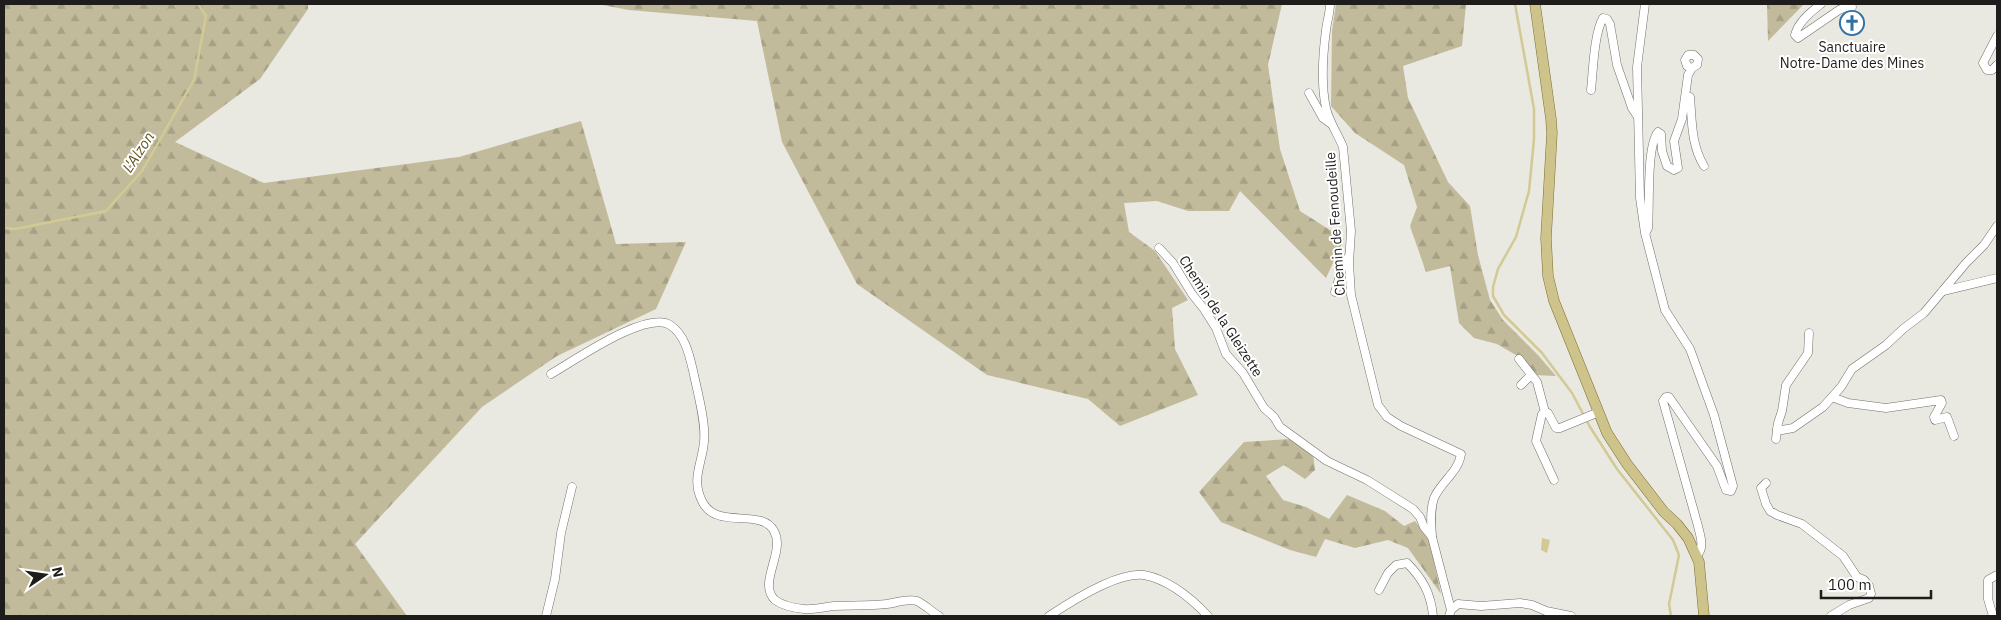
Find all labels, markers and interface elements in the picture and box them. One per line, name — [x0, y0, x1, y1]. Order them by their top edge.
church icon: Sanctuaire Notre-Dame des Mines — [1839, 10, 1865, 36]
place label: Sanctuaire Notre-Dame des Mines — [1780, 38, 1924, 72]
water label: L'Alzon — [118, 128, 158, 176]
street label: Chemin de Fenoudeille — [1321, 151, 1349, 296]
street label: Chemin de la Gleizette — [1175, 252, 1267, 380]
north arrow — [20, 550, 70, 600]
text: N — [48, 565, 68, 579]
scale bar — [1821, 568, 1931, 600]
text: 100 m — [1828, 575, 1872, 594]

